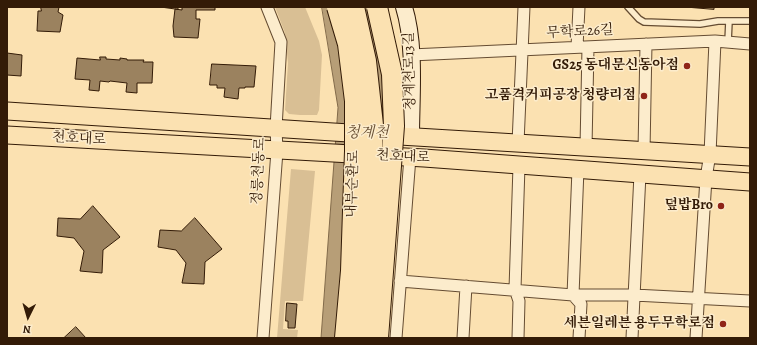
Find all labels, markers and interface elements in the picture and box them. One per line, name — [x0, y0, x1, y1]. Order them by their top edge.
street label: 무학로26길 — [546, 22, 614, 42]
street label: 청계천로13길 — [401, 32, 419, 110]
place label: GS25 동대문신동아점 — [552, 58, 679, 74]
marker: GS25 동대문신동아점 — [682, 61, 692, 71]
place label: 고품격커피공장 청량리점 — [485, 88, 636, 104]
marker: 고품격커피공장 청량리점 — [639, 91, 649, 101]
water label: 청계천 — [345, 124, 389, 142]
street label: 천호대로 — [52, 129, 106, 149]
street label: 정릉천동로 — [249, 137, 269, 205]
street label: 천호대로 — [376, 147, 430, 167]
street label: 내부순환로 — [343, 150, 363, 218]
place label: 덮밥Bro — [664, 198, 713, 214]
marker: 덮밥Bro — [716, 201, 726, 211]
north arrow — [8, 297, 48, 337]
place label: 세븐일레븐 용두무학로점 — [564, 316, 715, 332]
marker: 세븐일레븐 용두무학로점 — [718, 319, 728, 329]
text: N — [22, 322, 32, 337]

